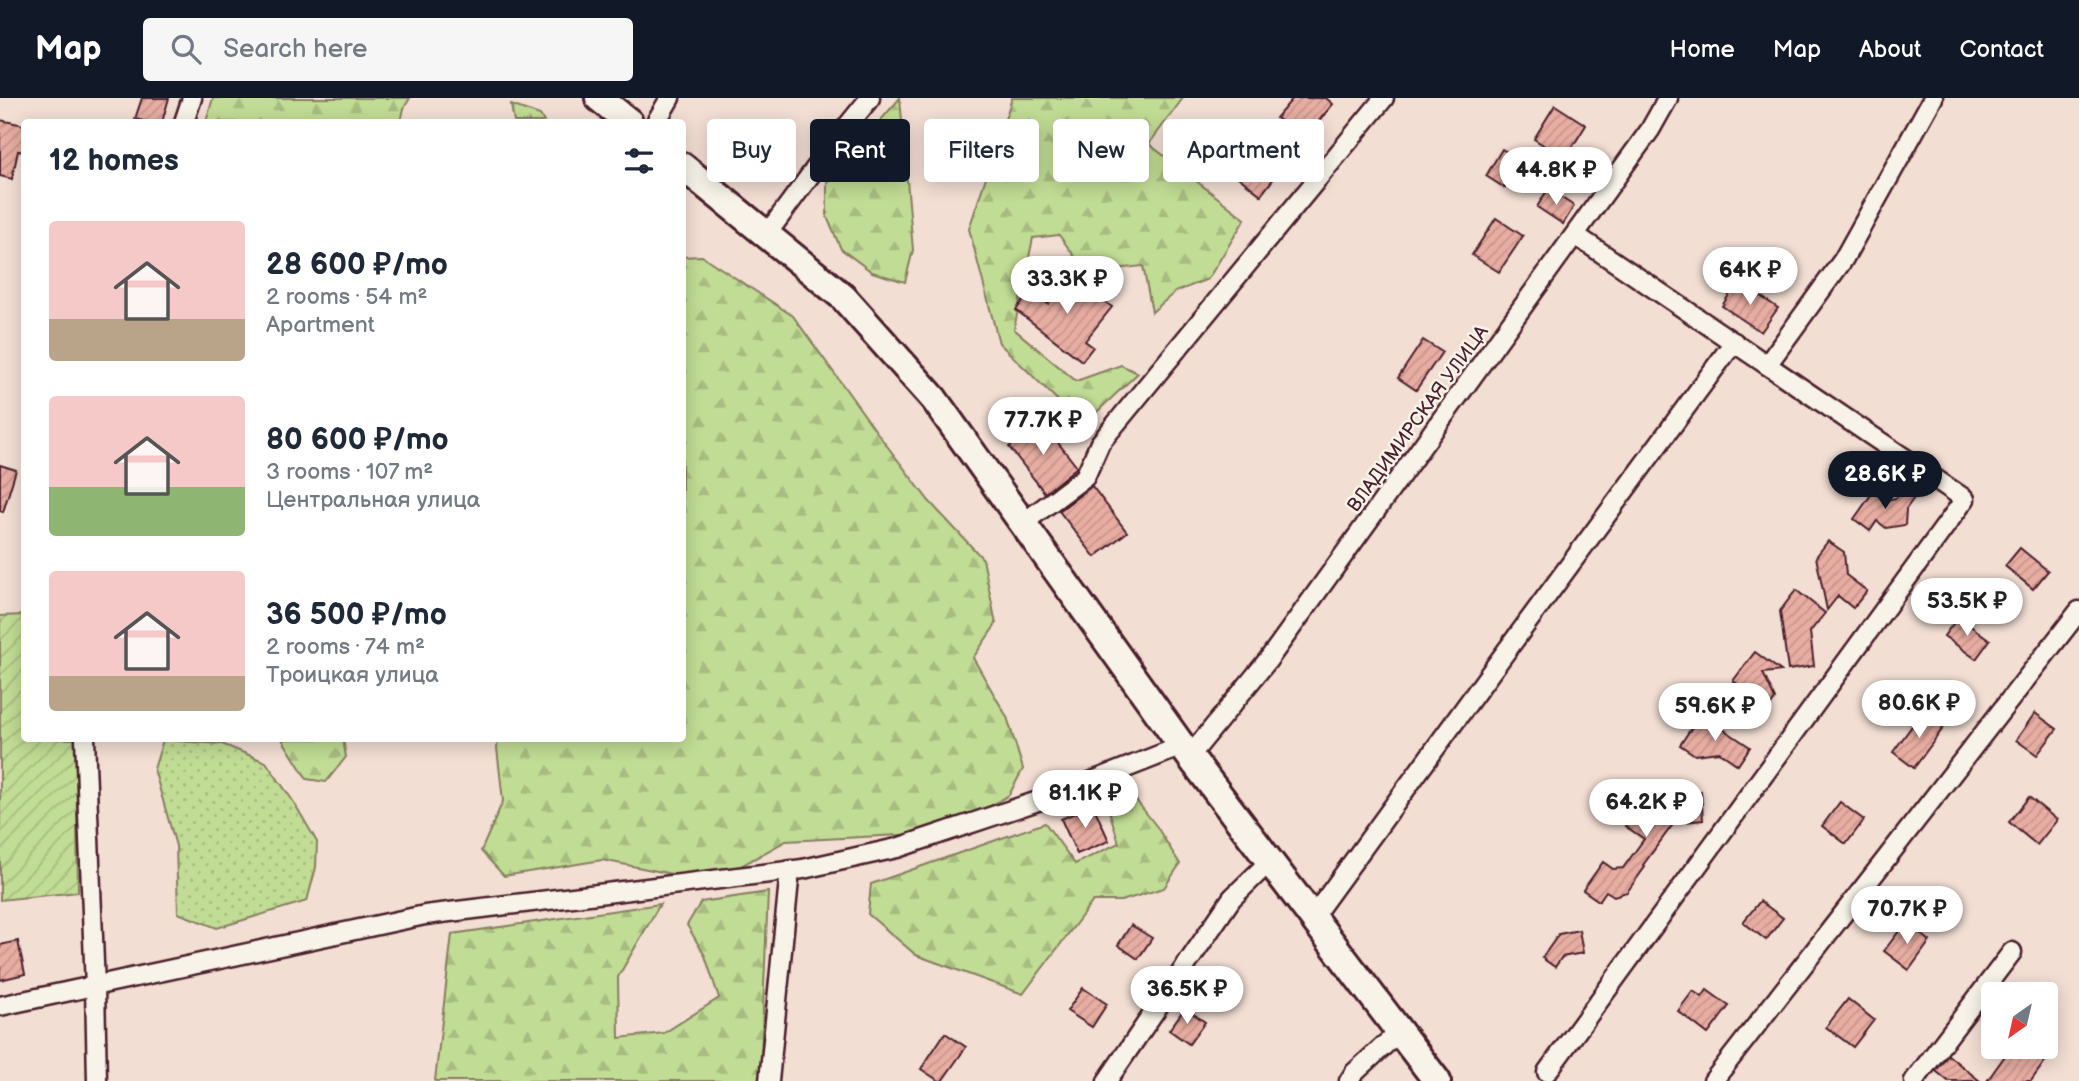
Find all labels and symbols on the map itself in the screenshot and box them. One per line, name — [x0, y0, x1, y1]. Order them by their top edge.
pin: 44.8K ₽ — [1491, 148, 1621, 207]
pin: 64K ₽ — [1701, 248, 1799, 307]
pin: 33.3K ₽ — [1002, 256, 1132, 316]
street label: ВЛАДИМИРСКАЯ УЛИЦА — [1343, 321, 1494, 517]
pin: 77.7K ₽ — [978, 398, 1108, 457]
pin: 28.6K ₽ — [1820, 452, 1950, 511]
pin: 53.5K ₽ — [1902, 578, 2032, 638]
pin: 80.6K ₽ — [1854, 680, 1984, 740]
pin: 59.6K ₽ — [1650, 684, 1780, 743]
pin: 81.1K ₽ — [1020, 770, 1150, 830]
pin: 64.2K ₽ — [1581, 780, 1711, 839]
pin: 70.7K ₽ — [1842, 886, 1972, 946]
pin: 36.5K ₽ — [1122, 967, 1252, 1026]
north arrow — [1981, 982, 2058, 1059]

